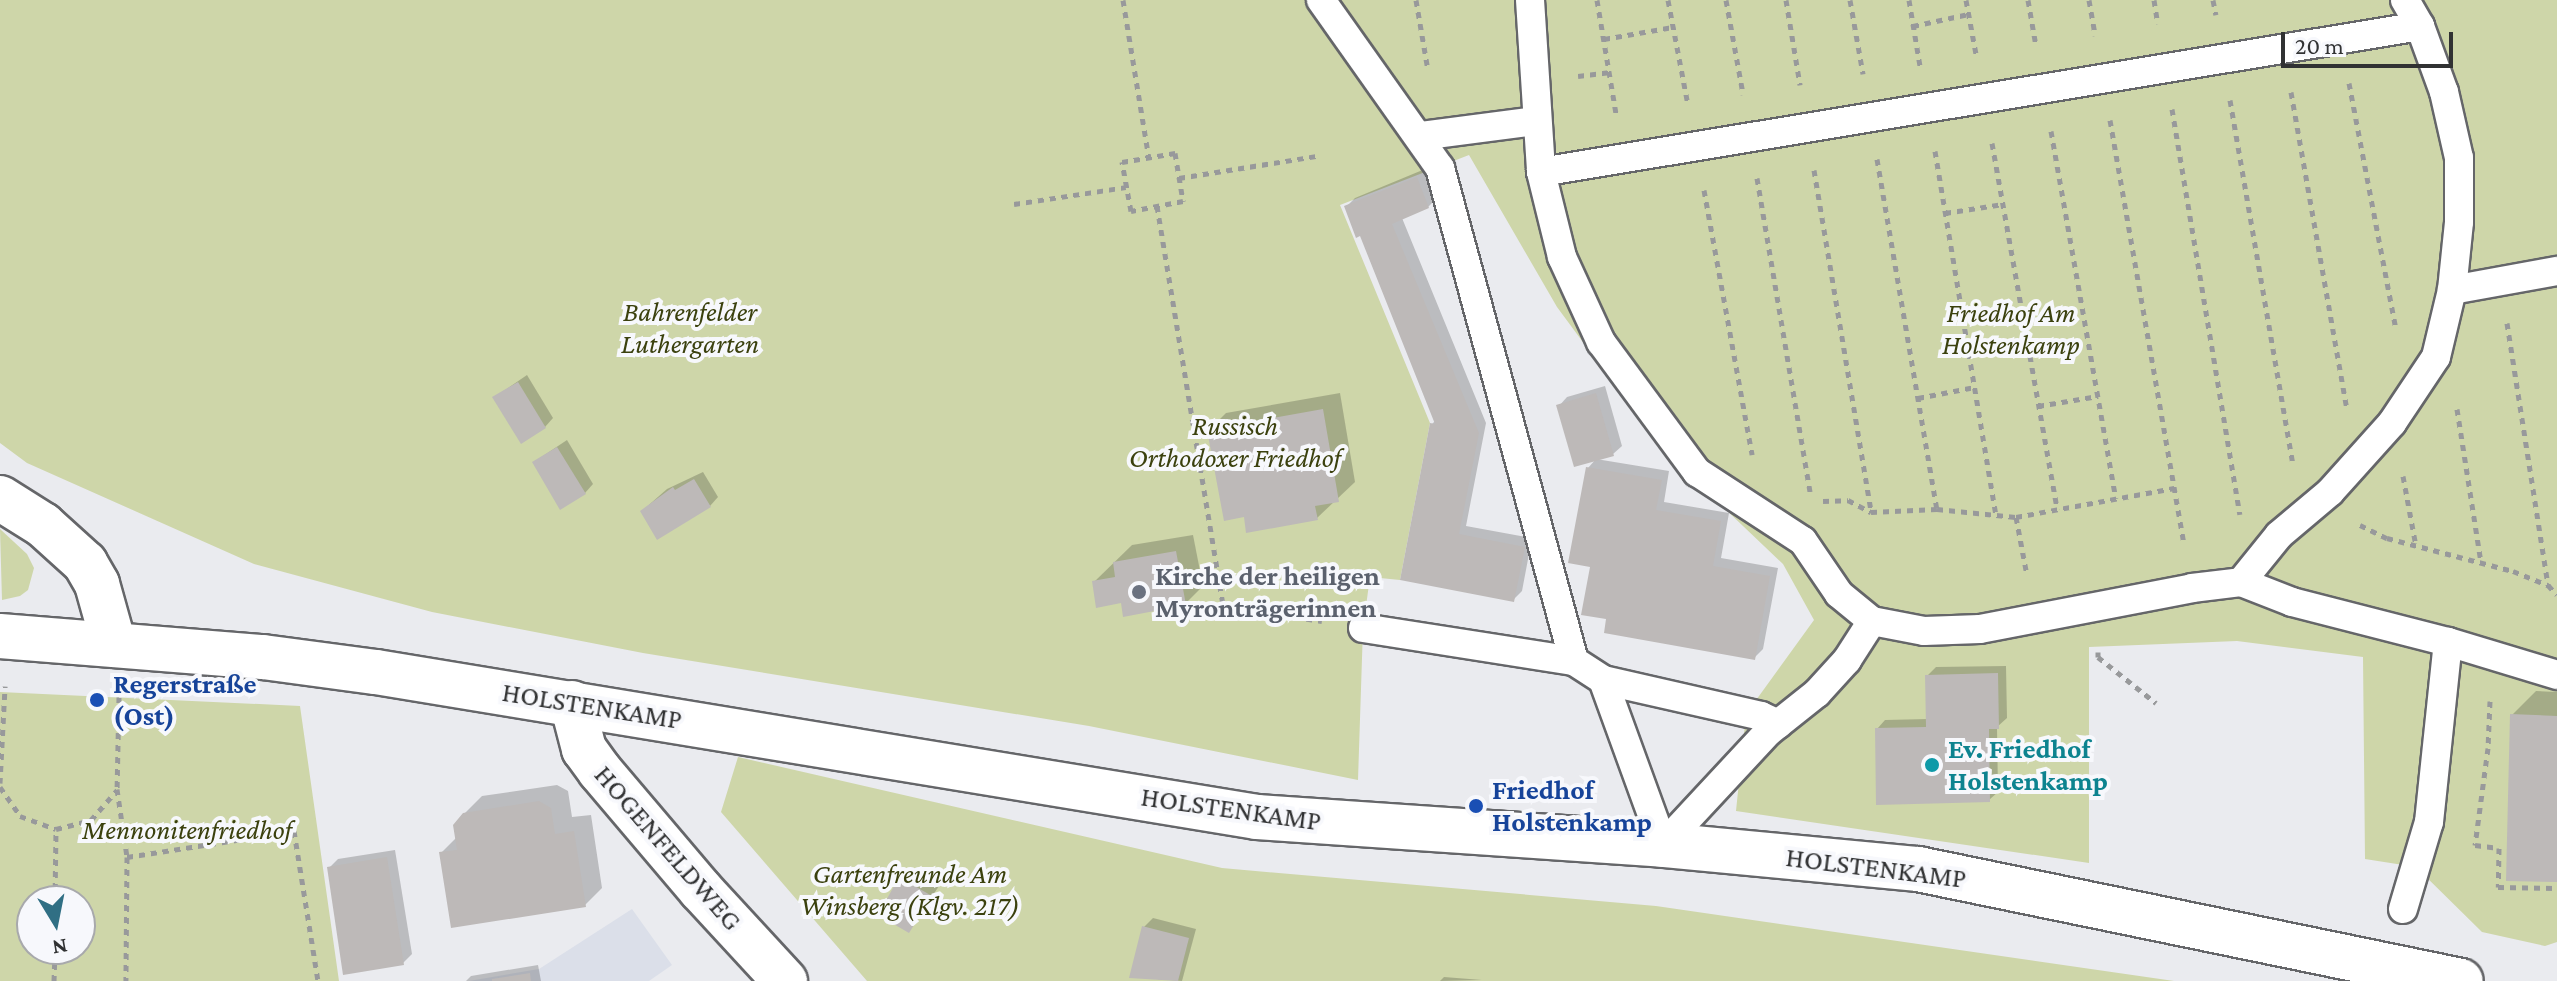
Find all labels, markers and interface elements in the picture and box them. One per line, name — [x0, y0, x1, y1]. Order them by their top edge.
scale bar — [2285, 16, 2457, 66]
text: 20 m — [2295, 32, 2344, 59]
park label: Bahrenfelder Luthergarten — [621, 295, 759, 361]
park label: Friedhof Am Holstenkamp — [1942, 296, 2080, 362]
park label: Russisch Orthodoxer Friedhof — [1129, 409, 1341, 475]
place label: Kirche der heiligen Myronträgerinnen — [1155, 559, 1380, 625]
marker: Kirche der heiligen Myronträgerinnen — [1130, 583, 1148, 601]
place label: Regerstraße (Ost) — [113, 667, 256, 733]
street label: HOLSTENKAMP — [500, 675, 684, 737]
marker: Regerstraße (Ost) — [88, 691, 106, 709]
place label: Ev. Friedhof Holstenkamp — [1948, 732, 2108, 798]
marker: Ev. Friedhof Holstenkamp — [1923, 756, 1941, 774]
street label: HOGENFELDWEG — [587, 758, 749, 938]
place label: Friedhof Holstenkamp — [1492, 773, 1652, 839]
street label: HOLSTENKAMP — [1139, 780, 1323, 838]
marker: Friedhof Holstenkamp — [1467, 797, 1485, 815]
park label: Mennonitenfriedhof — [82, 813, 292, 847]
street label: HOLSTENKAMP — [1784, 840, 1968, 896]
park label: Gartenfreunde Am Winsberg (Klgv. 217) — [800, 857, 1020, 923]
north arrow — [16, 885, 96, 965]
text: N — [50, 934, 69, 961]

